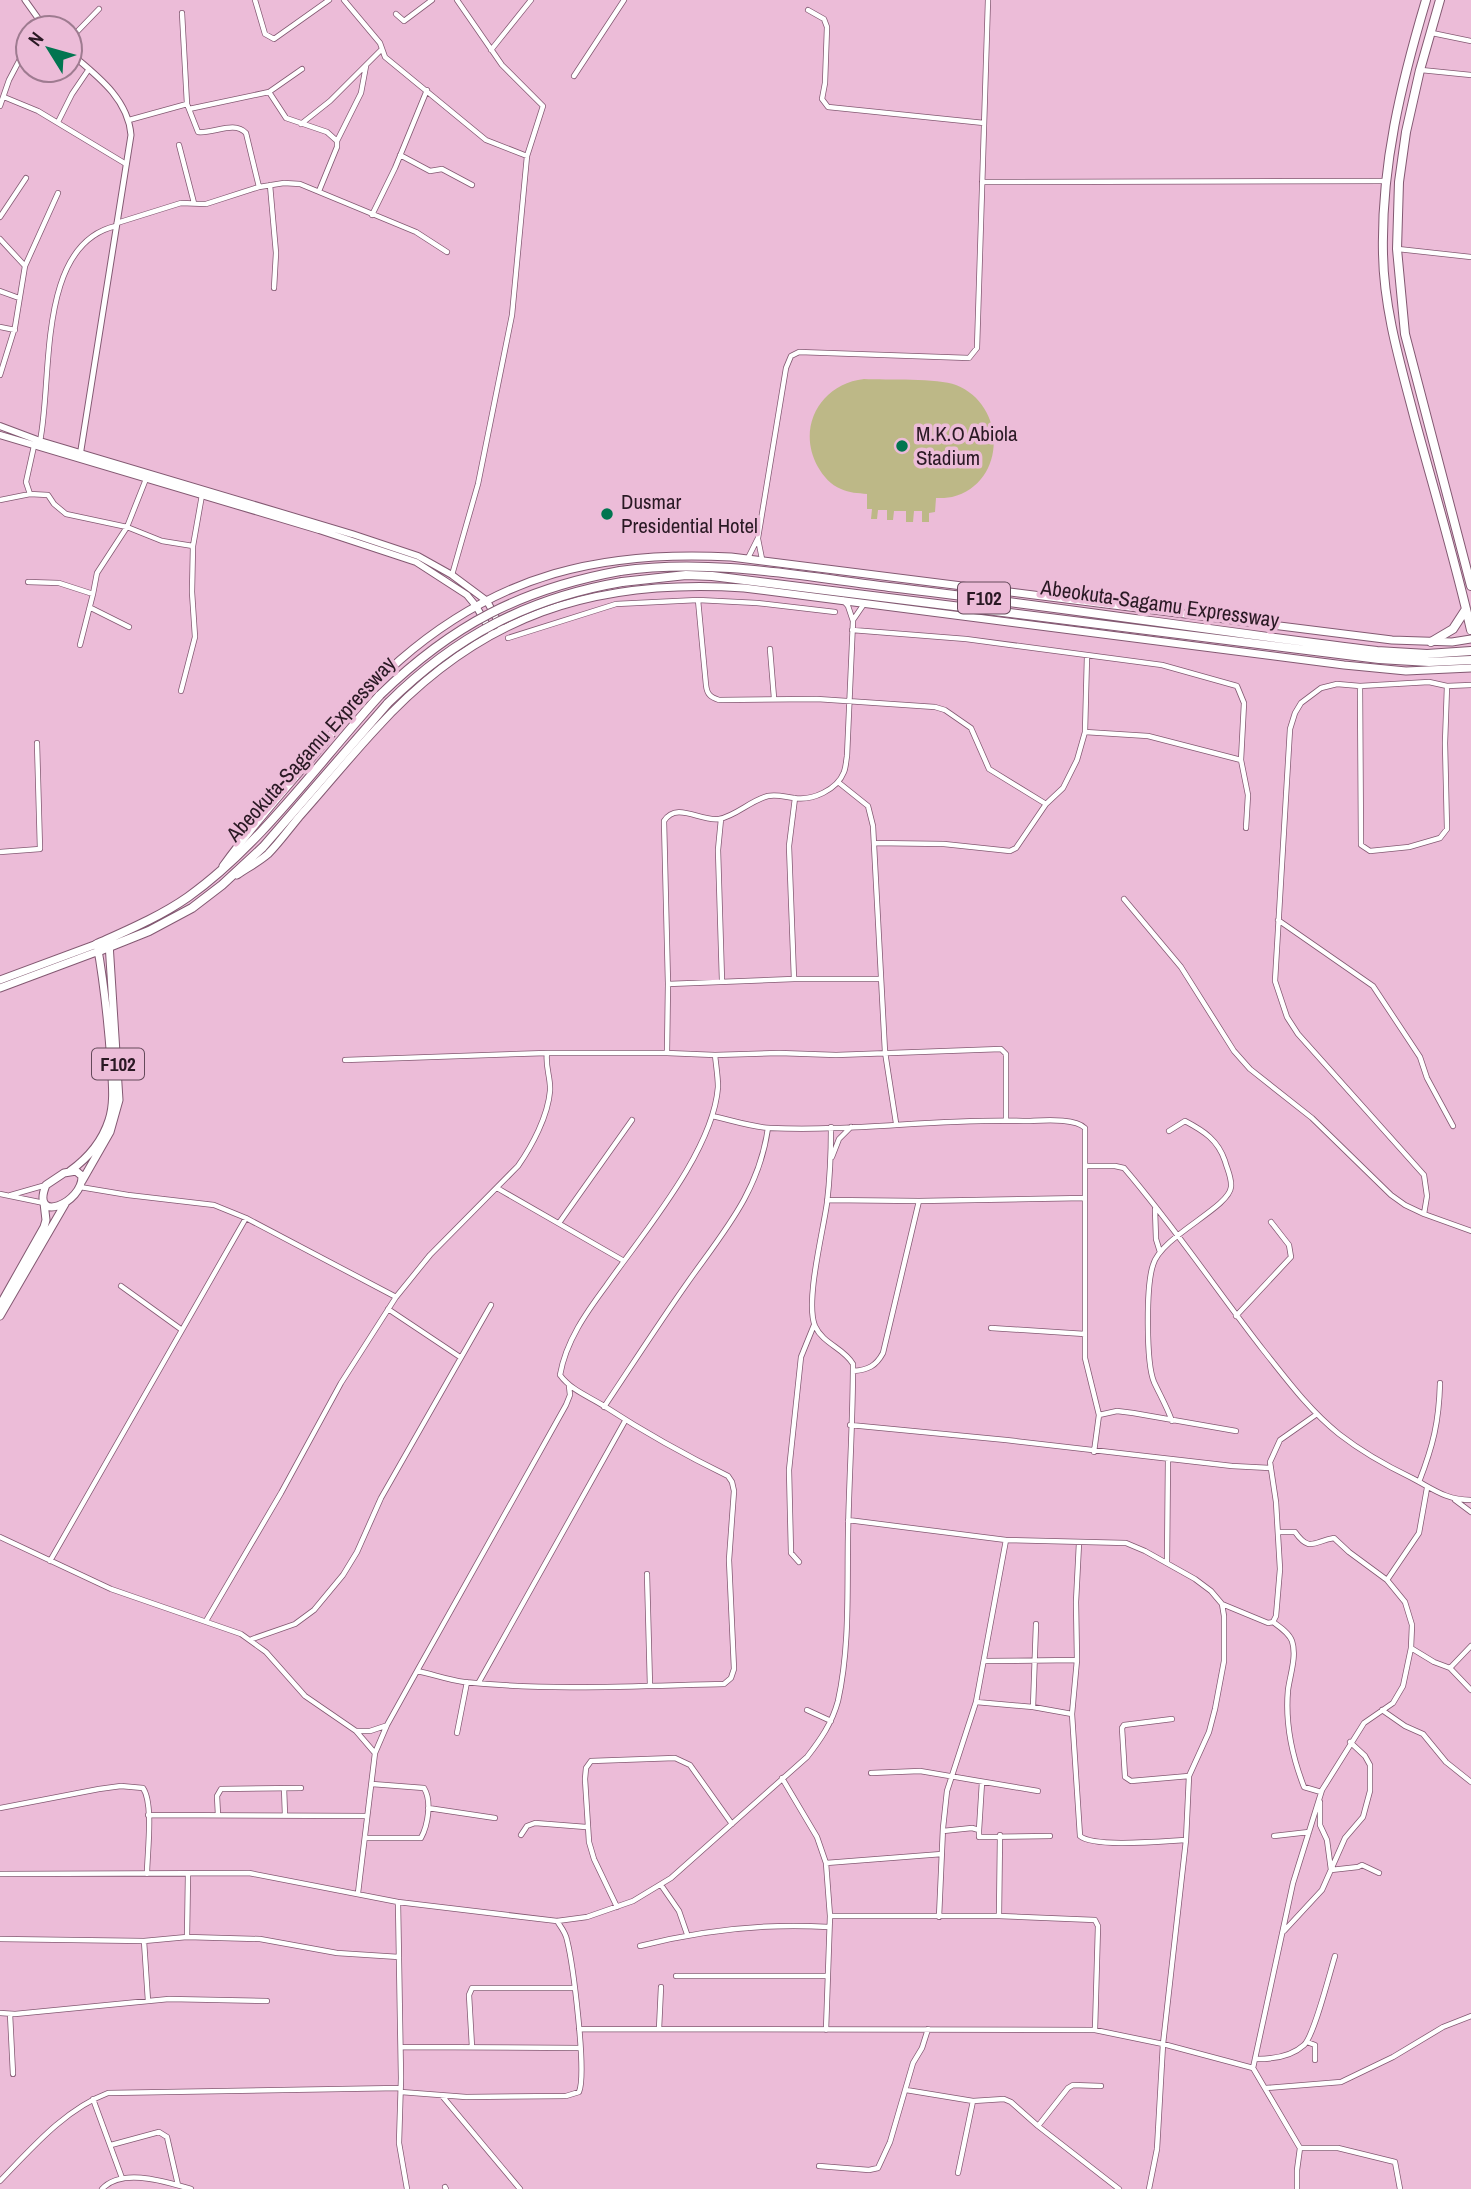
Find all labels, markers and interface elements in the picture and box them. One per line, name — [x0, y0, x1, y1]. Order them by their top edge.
north arrow — [14, 14, 84, 84]
text: N — [22, 26, 49, 51]
place label: M.K.O Abiola Stadium — [916, 419, 1018, 472]
marker: M.K.O Abiola Stadium — [894, 438, 910, 454]
place label: Dusmar Presidential Hotel — [621, 487, 758, 540]
marker: Dusmar Presidential Hotel — [599, 506, 615, 522]
street label: Abeokuta-Sagamu Expressway — [1038, 572, 1281, 635]
road number: F102 — [958, 582, 1010, 614]
street label: Abeokuta-Sagamu Expressway — [219, 649, 402, 848]
road number: F102 — [92, 1048, 144, 1080]

